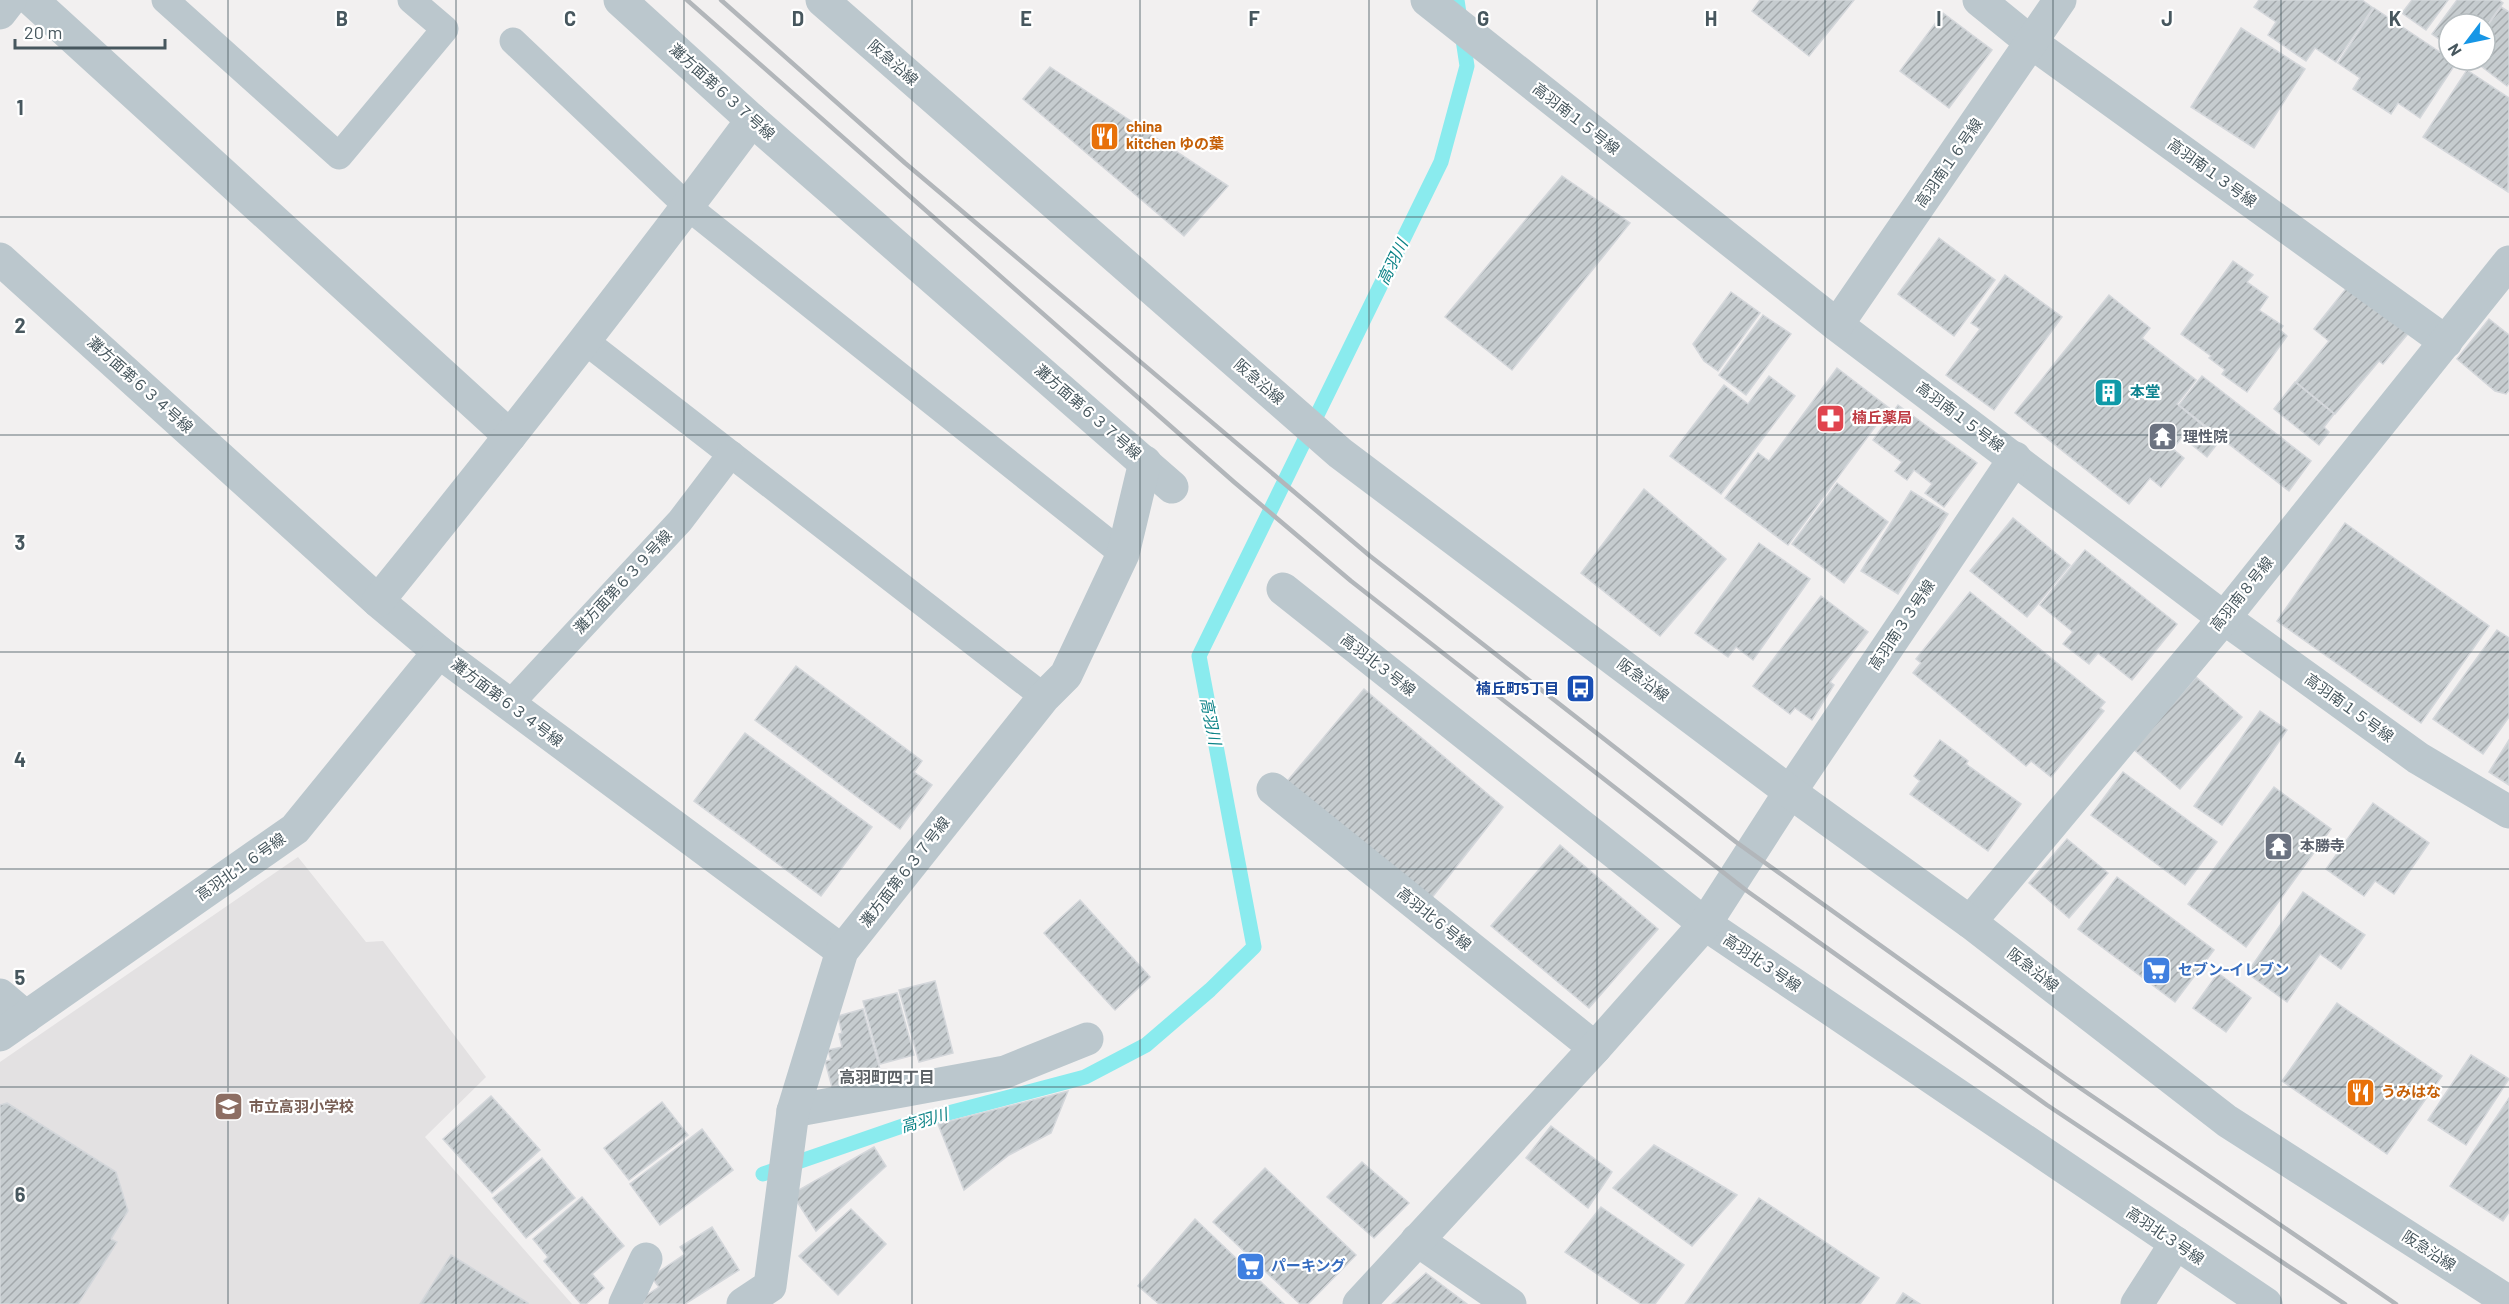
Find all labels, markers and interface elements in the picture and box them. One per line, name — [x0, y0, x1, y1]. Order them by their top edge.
text: B — [336, 6, 348, 30]
text: C — [564, 6, 576, 30]
text: D — [792, 6, 804, 30]
text: E — [1020, 6, 1032, 30]
text: F — [1248, 6, 1260, 30]
text: G — [1477, 6, 1489, 30]
text: H — [1705, 6, 1717, 30]
text: I — [1936, 6, 1942, 30]
text: J — [2161, 6, 2173, 30]
text: K — [2389, 6, 2402, 30]
scale bar — [15, 12, 165, 50]
north arrow — [2437, 12, 2497, 72]
text: 20 m — [24, 21, 62, 43]
street label: 阪急沿線 — [865, 36, 922, 89]
street label: 灘方面第６３７号線 — [666, 39, 779, 143]
text: N — [2443, 41, 2465, 60]
street label: 高羽南１５号線 — [1530, 79, 1624, 158]
text: 1 — [16, 95, 24, 119]
street label: 高羽南１６号線 — [1911, 114, 1986, 211]
place label: china kitchen ゆの葉 — [1126, 117, 1224, 152]
restaurant icon: china kitchen ゆの葉 — [1089, 120, 1121, 152]
street label: 高羽南１３号線 — [2165, 134, 2260, 210]
water label: 高羽川 — [1372, 234, 1411, 288]
text: 2 — [14, 313, 26, 337]
street label: 灘方面第６３４号線 — [84, 332, 197, 436]
street label: 阪急沿線 — [1231, 355, 1288, 408]
street label: 灘方面第６３７号線 — [1032, 360, 1146, 462]
building icon: 本堂 — [2093, 376, 2125, 408]
street label: 高羽南１５号線 — [1913, 377, 2008, 455]
place label: 本堂 — [2130, 382, 2160, 400]
pharmacy icon: 楠丘薬局 — [1815, 402, 1847, 434]
place label: 楠丘薬局 — [1852, 408, 1912, 426]
temple icon: 理性院 — [2146, 421, 2178, 453]
place label: 理性院 — [2183, 427, 2228, 445]
street label: 灘方面第６３９号線 — [570, 526, 675, 637]
text: 3 — [15, 530, 25, 554]
street label: 高羽南８号線 — [2206, 553, 2277, 634]
street label: 高羽南３３号線 — [1864, 576, 1938, 673]
street label: 高羽北３号線 — [1338, 629, 1420, 699]
street label: 灘方面第６３４号線 — [448, 654, 567, 750]
street label: 阪急沿線 — [1614, 654, 1673, 704]
street label: 高羽南１５号線 — [2302, 669, 2397, 745]
bus stop icon: 楠丘町5丁目 — [1564, 673, 1596, 705]
place label: 楠丘町5丁目 — [1476, 679, 1559, 697]
water label: 高羽川 — [1198, 696, 1226, 748]
text: 4 — [14, 747, 26, 771]
street label: 灘方面第６３７号線 — [856, 813, 953, 930]
street label: 高羽北１６号線 — [192, 829, 289, 904]
temple icon: 本勝寺 — [2263, 830, 2295, 862]
place label: 本勝寺 — [2300, 836, 2345, 854]
street label: 高羽北６号線 — [1394, 883, 1475, 954]
street label: 高羽北３号線 — [1720, 930, 1805, 995]
street label: 阪急沿線 — [2004, 944, 2063, 995]
supermarket icon: セブン-イレブン — [2141, 954, 2173, 986]
place label: セブン-イレブン — [2178, 960, 2289, 978]
text: 5 — [15, 965, 26, 989]
district label: 高羽町四丁目 — [839, 1067, 935, 1086]
restaurant icon: うみはな — [2344, 1076, 2376, 1108]
place label: うみはな — [2381, 1082, 2441, 1100]
school or university icon: 市立高羽小学校 — [212, 1091, 244, 1123]
place label: 市立高羽小学校 — [249, 1097, 354, 1115]
water label: 高羽川 — [898, 1103, 951, 1135]
text: 6 — [15, 1182, 26, 1206]
street label: 高羽北３号線 — [2123, 1203, 2208, 1268]
street label: 阪急沿線 — [2399, 1226, 2460, 1274]
supermarket icon: パーキング — [1234, 1250, 1266, 1282]
place label: パーキング — [1271, 1256, 1346, 1274]

